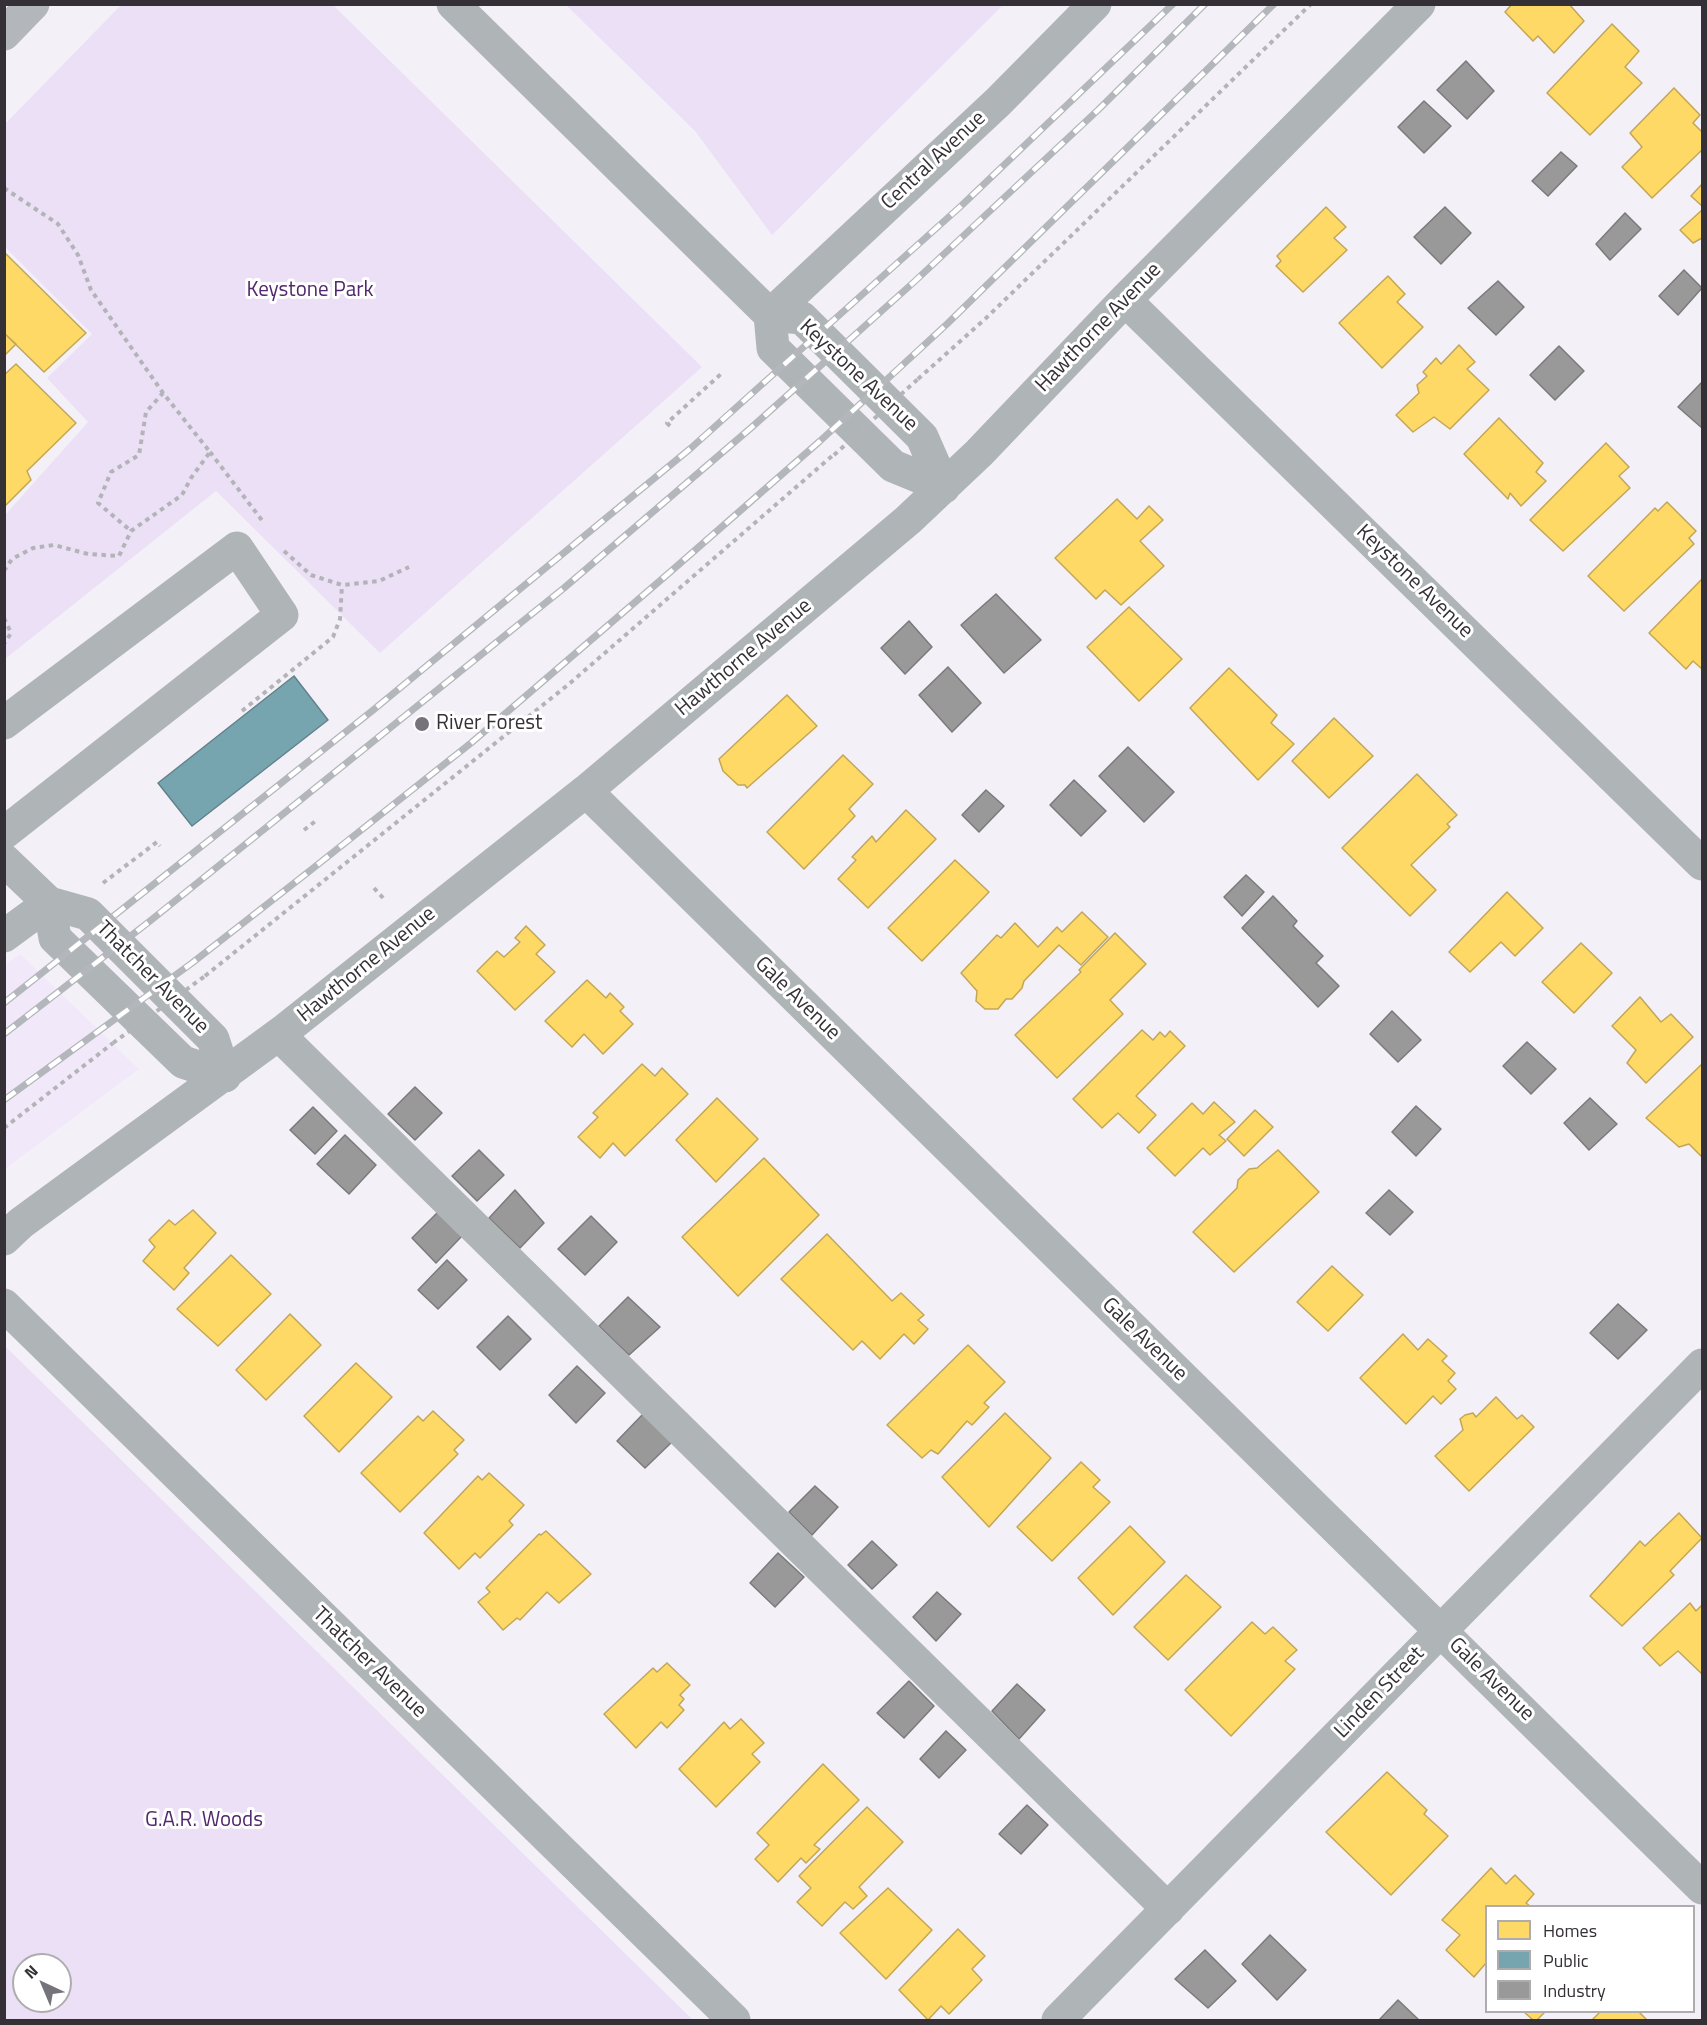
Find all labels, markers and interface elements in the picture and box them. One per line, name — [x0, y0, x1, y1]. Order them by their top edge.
street label: Central Avenue — [877, 106, 991, 216]
street label: Hawthorne Avenue — [1031, 258, 1167, 398]
park label: Keystone Park — [247, 278, 373, 304]
street label: Keystone Avenue — [794, 315, 922, 437]
street label: Keystone Avenue — [1350, 520, 1478, 644]
street label: Hawthorne Avenue — [671, 594, 817, 722]
place label: River Forest — [436, 711, 542, 737]
marker: River Forest — [413, 715, 431, 733]
street label: Hawthorne Avenue — [293, 902, 441, 1028]
street label: Thatcher Avenue — [90, 916, 214, 1040]
street label: Gale Avenue — [749, 952, 845, 1046]
street label: Gale Avenue — [1096, 1293, 1192, 1387]
street label: Thatcher Avenue — [307, 1602, 431, 1724]
street label: Gale Avenue — [1443, 1633, 1539, 1727]
street label: Linden Street — [1330, 1642, 1430, 1744]
park label: G.A.R. Woods — [145, 1808, 263, 1834]
legend — [1485, 1905, 1695, 2013]
text: Homes — [1543, 1917, 1597, 1944]
text: Public — [1543, 1947, 1589, 1974]
north arrow — [12, 1953, 72, 2013]
text: N — [19, 1959, 43, 1984]
text: Industry — [1543, 1977, 1606, 2004]

